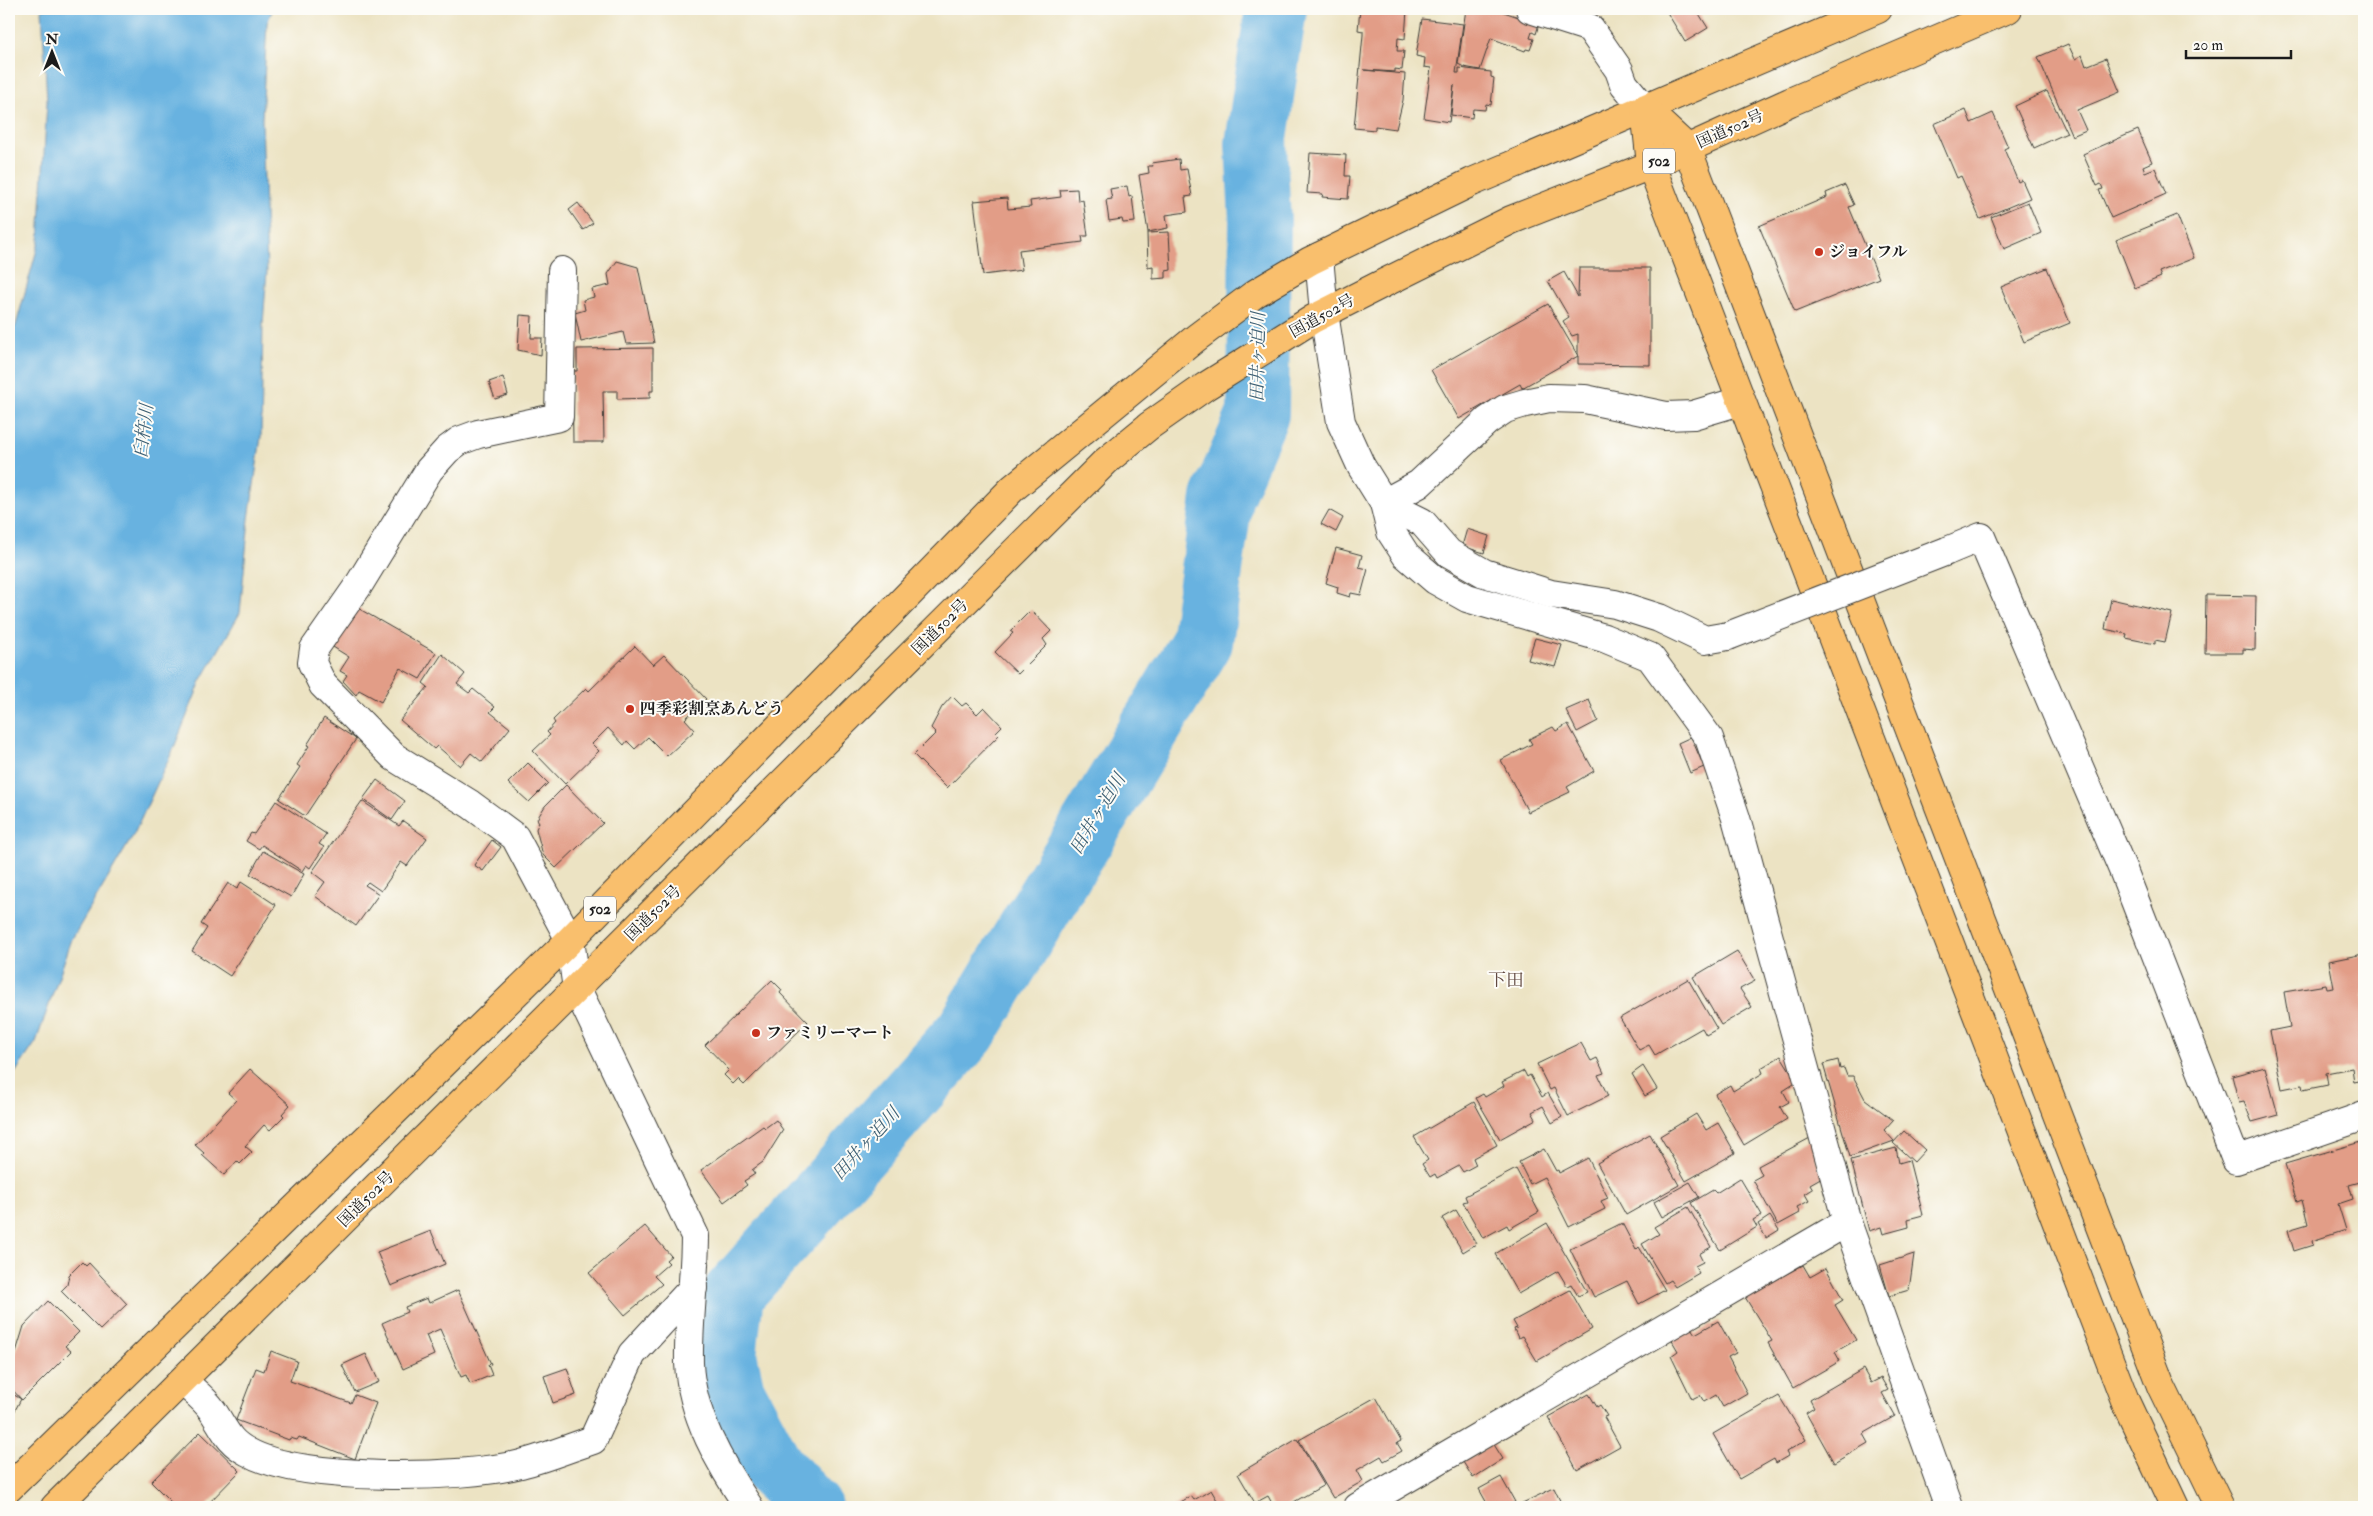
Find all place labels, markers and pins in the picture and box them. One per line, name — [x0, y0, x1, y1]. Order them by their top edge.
place label: ジョイフル — [1829, 242, 1908, 262]
marker: ジョイフル — [1813, 246, 1825, 258]
place label: 四季彩割烹あんどう — [640, 699, 784, 719]
marker: 四季彩割烹あんどう — [624, 703, 636, 715]
place label: ファミリーマート — [766, 1023, 894, 1043]
marker: ファミリーマート — [750, 1027, 762, 1039]

